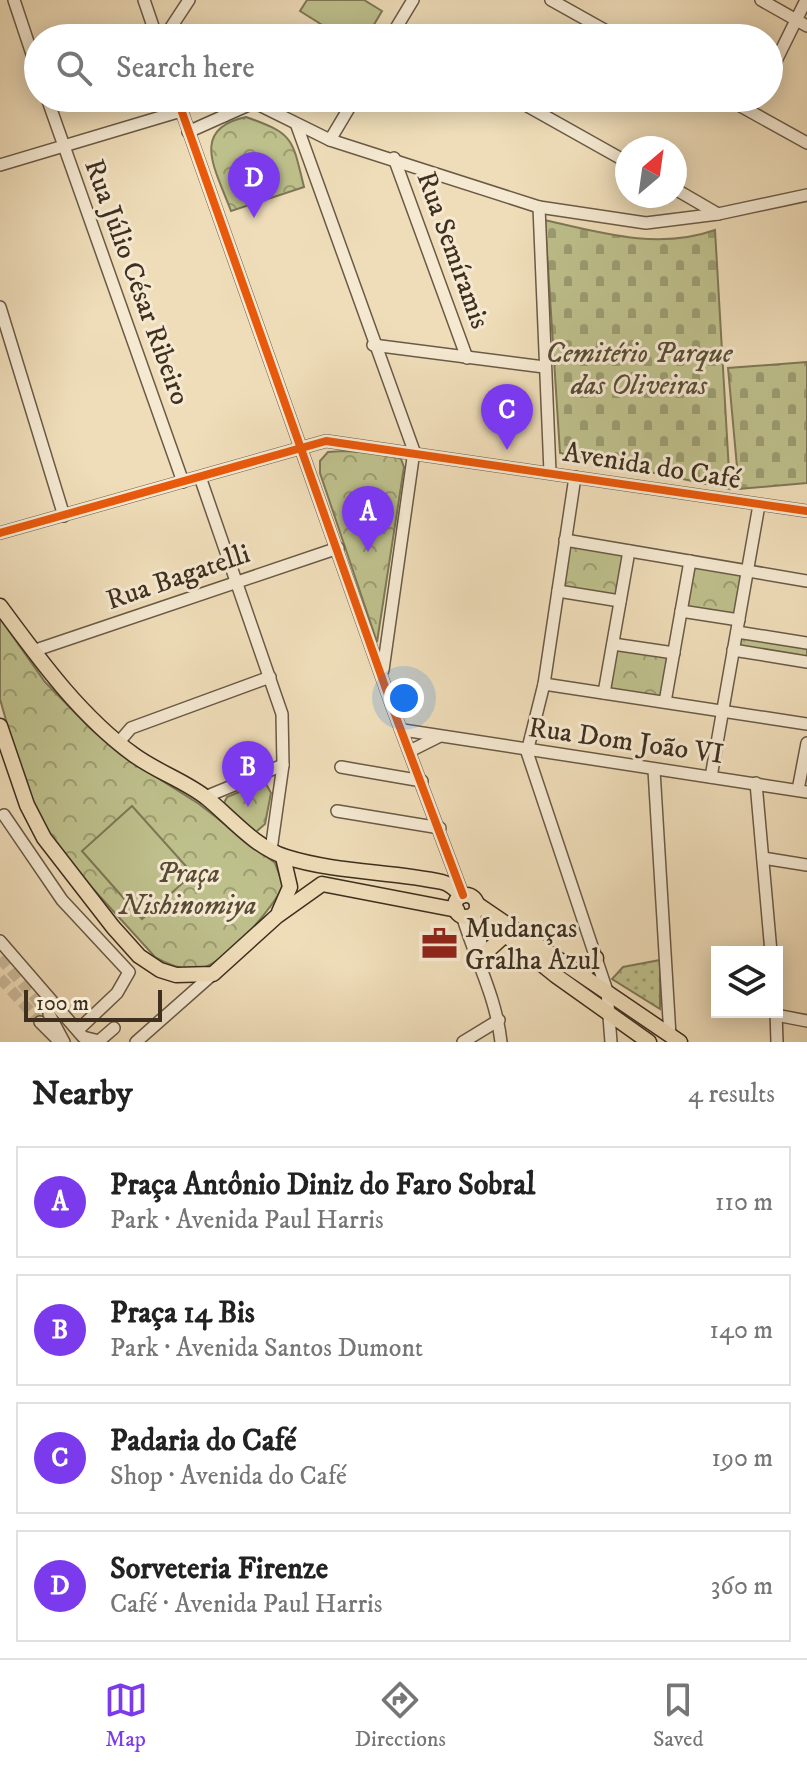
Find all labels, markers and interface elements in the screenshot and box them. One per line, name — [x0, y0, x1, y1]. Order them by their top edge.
search box — [24, 24, 783, 112]
icon: search — [52, 46, 96, 90]
text: Search here — [116, 50, 255, 87]
north arrow — [615, 136, 687, 208]
pin: D — [228, 152, 280, 218]
street label: Rua Júlio César Ribeiro — [76, 154, 198, 410]
street label: Rua Semíramis — [408, 167, 498, 333]
park label: Cemitério Parque das Oliveiras — [546, 336, 734, 403]
pin: C — [481, 384, 533, 450]
street label: Avenida do Café — [561, 435, 744, 497]
pin: A — [342, 486, 394, 552]
street label: Rua Bagatelli — [101, 536, 255, 618]
your location — [384, 678, 424, 718]
street label: Rua Dom João VI — [526, 710, 726, 772]
pin: B — [222, 741, 274, 807]
park label: Praça Nishinomiya — [117, 856, 257, 923]
place label: Mudanças Gralha Azul — [465, 911, 600, 978]
office icon: Mudanças Gralha Azul — [420, 925, 458, 963]
map controls — [711, 946, 783, 1018]
button: layers — [711, 946, 783, 1018]
scale bar — [24, 986, 162, 1022]
text: 100 m — [36, 990, 89, 1017]
text: Nearby — [32, 1073, 133, 1115]
text: 4 results — [688, 1078, 775, 1111]
text: Praça Antônio Diniz do Faro Sobral — [110, 1167, 535, 1204]
text: A — [52, 1186, 68, 1219]
text: 110 m — [715, 1186, 773, 1219]
text: Park · Avenida Paul Harris — [110, 1204, 384, 1237]
text: Praça 14 Bis — [110, 1295, 255, 1332]
text: B — [52, 1314, 68, 1347]
text: 140 m — [709, 1314, 773, 1347]
text: Park · Avenida Santos Dumont — [110, 1332, 423, 1365]
text: Padaria do Café — [110, 1423, 297, 1460]
text: C — [51, 1442, 69, 1475]
text: 190 m — [711, 1442, 773, 1475]
text: Shop · Avenida do Café — [110, 1460, 347, 1493]
text: Sorveteria Firenze — [110, 1551, 328, 1588]
text: D — [50, 1570, 70, 1603]
text: 360 m — [711, 1570, 773, 1603]
text: Café · Avenida Paul Harris — [110, 1588, 382, 1621]
tab: Map — [104, 1678, 148, 1753]
tab: Directions — [355, 1678, 446, 1753]
tab: Saved — [653, 1678, 703, 1753]

